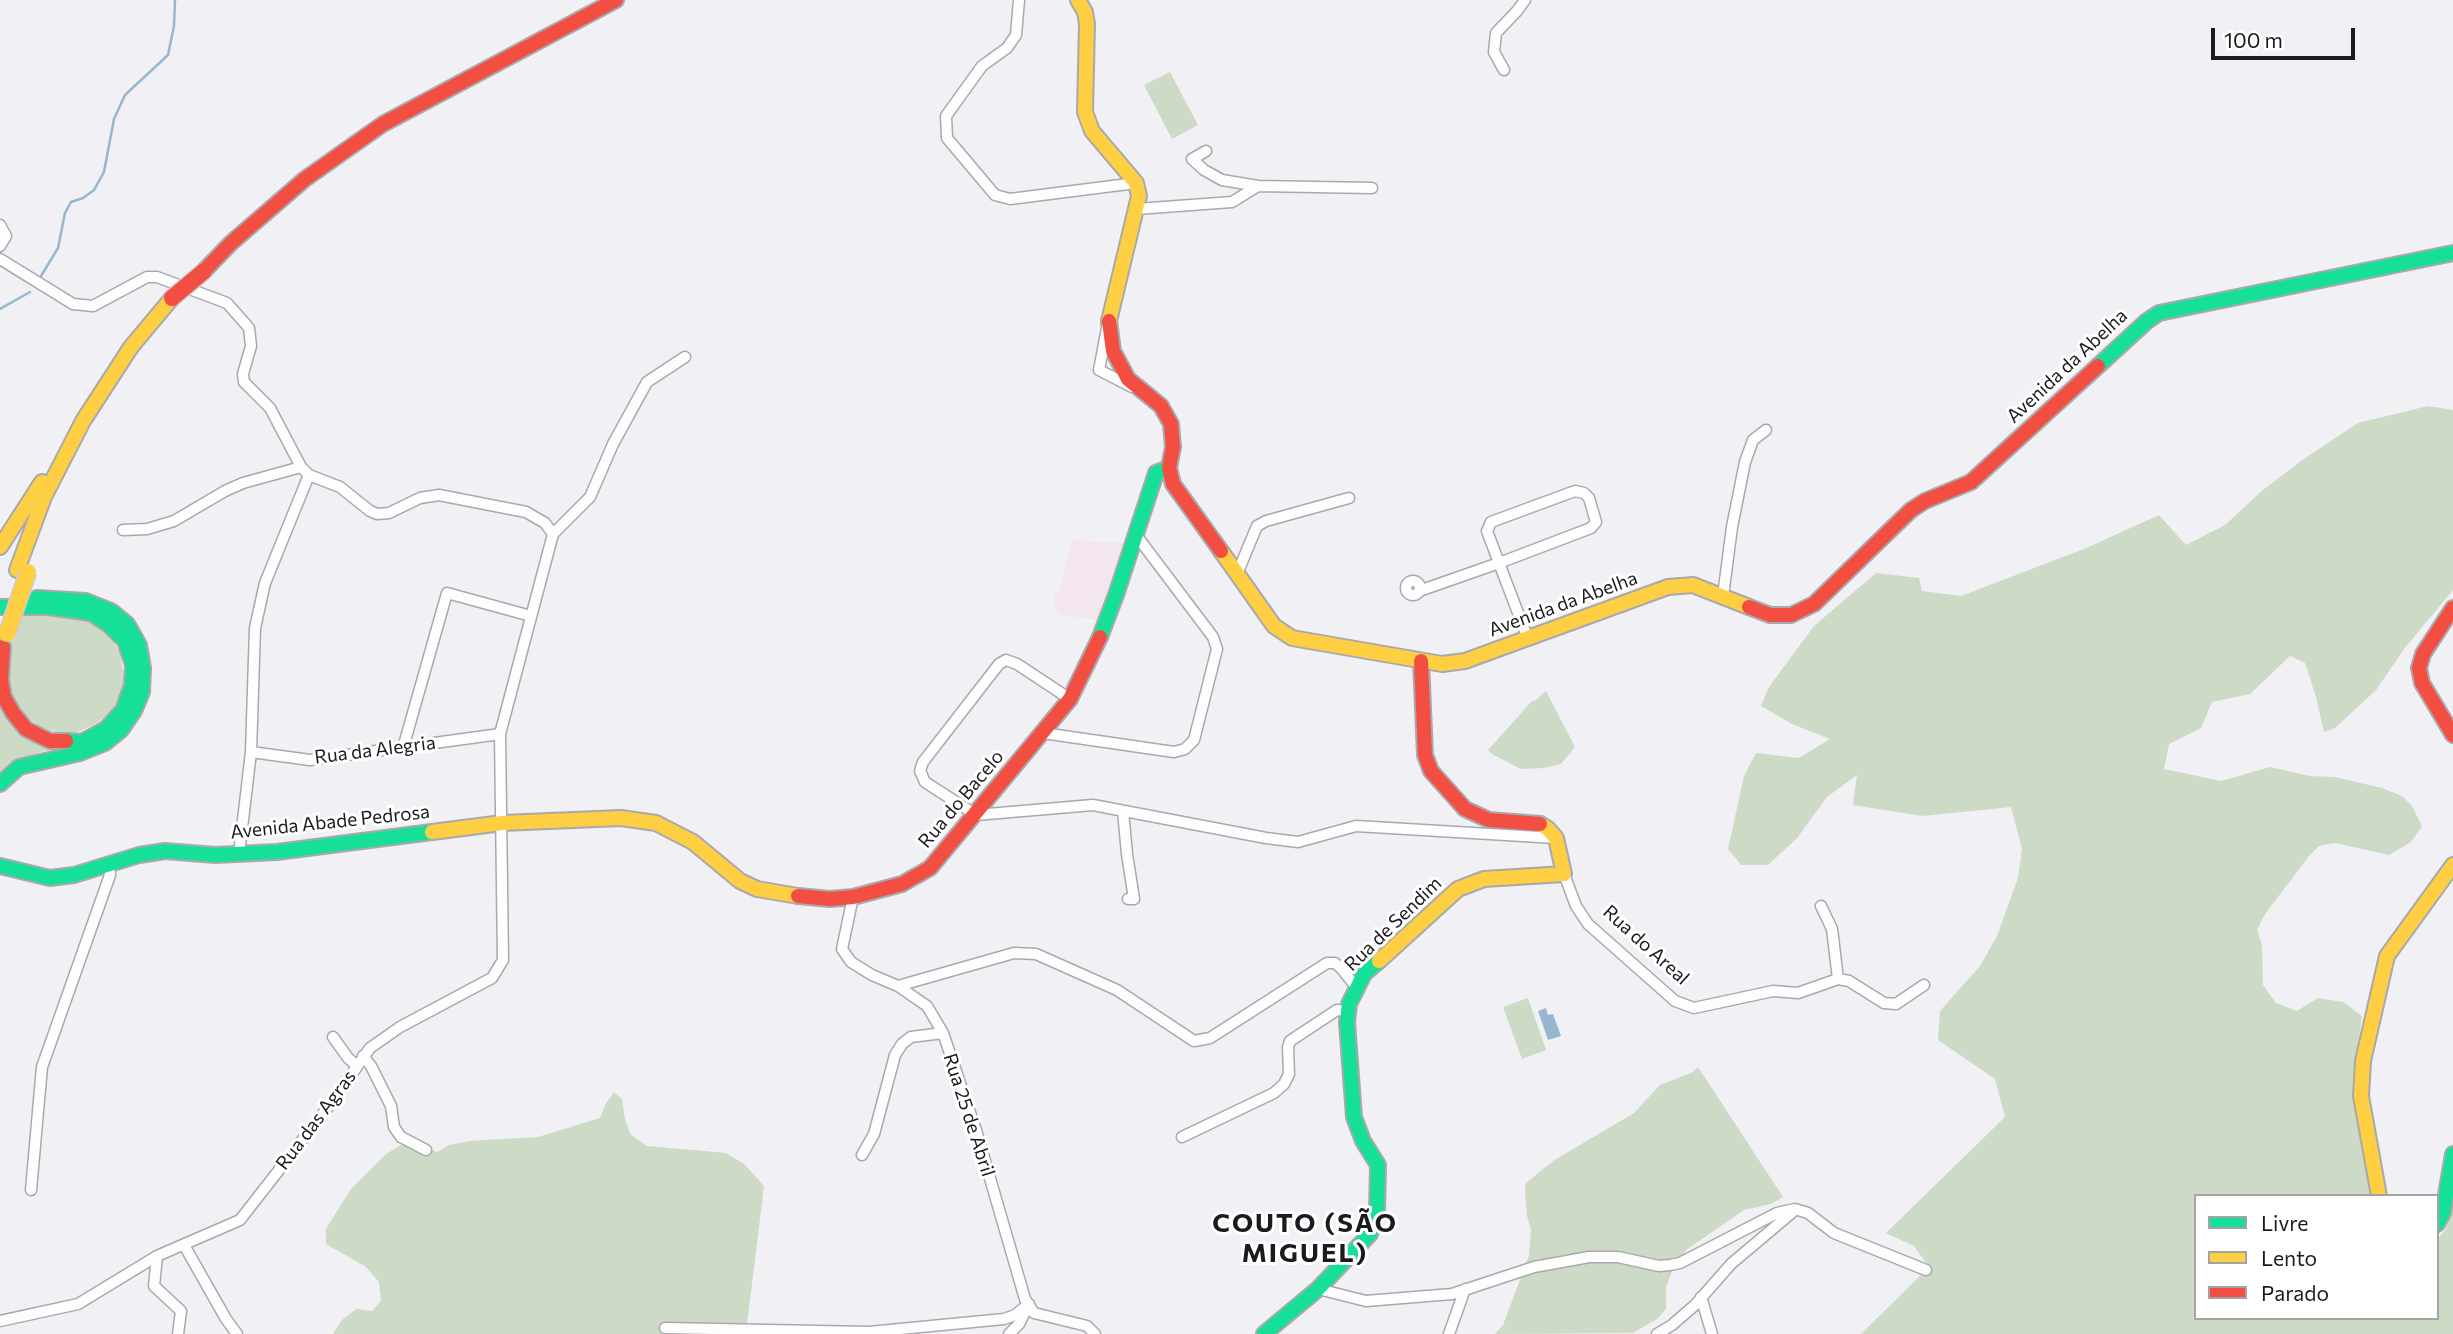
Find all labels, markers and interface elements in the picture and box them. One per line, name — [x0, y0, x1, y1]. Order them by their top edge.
scale bar — [2215, 14, 2358, 58]
text: 100 m — [2224, 27, 2283, 52]
street label: Avenida da Abelha — [2002, 304, 2132, 428]
street label: Avenida da Abelha — [1485, 566, 1641, 642]
street label: Rua da Alegria — [313, 731, 437, 769]
street label: Rua do Bacelo — [914, 745, 1008, 853]
street label: Avenida Abade Pedrosa — [229, 800, 431, 844]
street label: Rua de Sendim — [1340, 872, 1446, 976]
street label: Rua do Areal — [1598, 900, 1694, 990]
street label: Rua 25 de Abril — [938, 1051, 1000, 1179]
street label: Rua das Agras — [271, 1066, 361, 1174]
legend — [2194, 1194, 2439, 1320]
district label: COUTO (SÃO MIGUEL) — [1213, 1207, 1397, 1268]
text: Livre — [2261, 1210, 2308, 1235]
text: Lento — [2261, 1245, 2317, 1270]
text: Parado — [2261, 1280, 2329, 1305]

